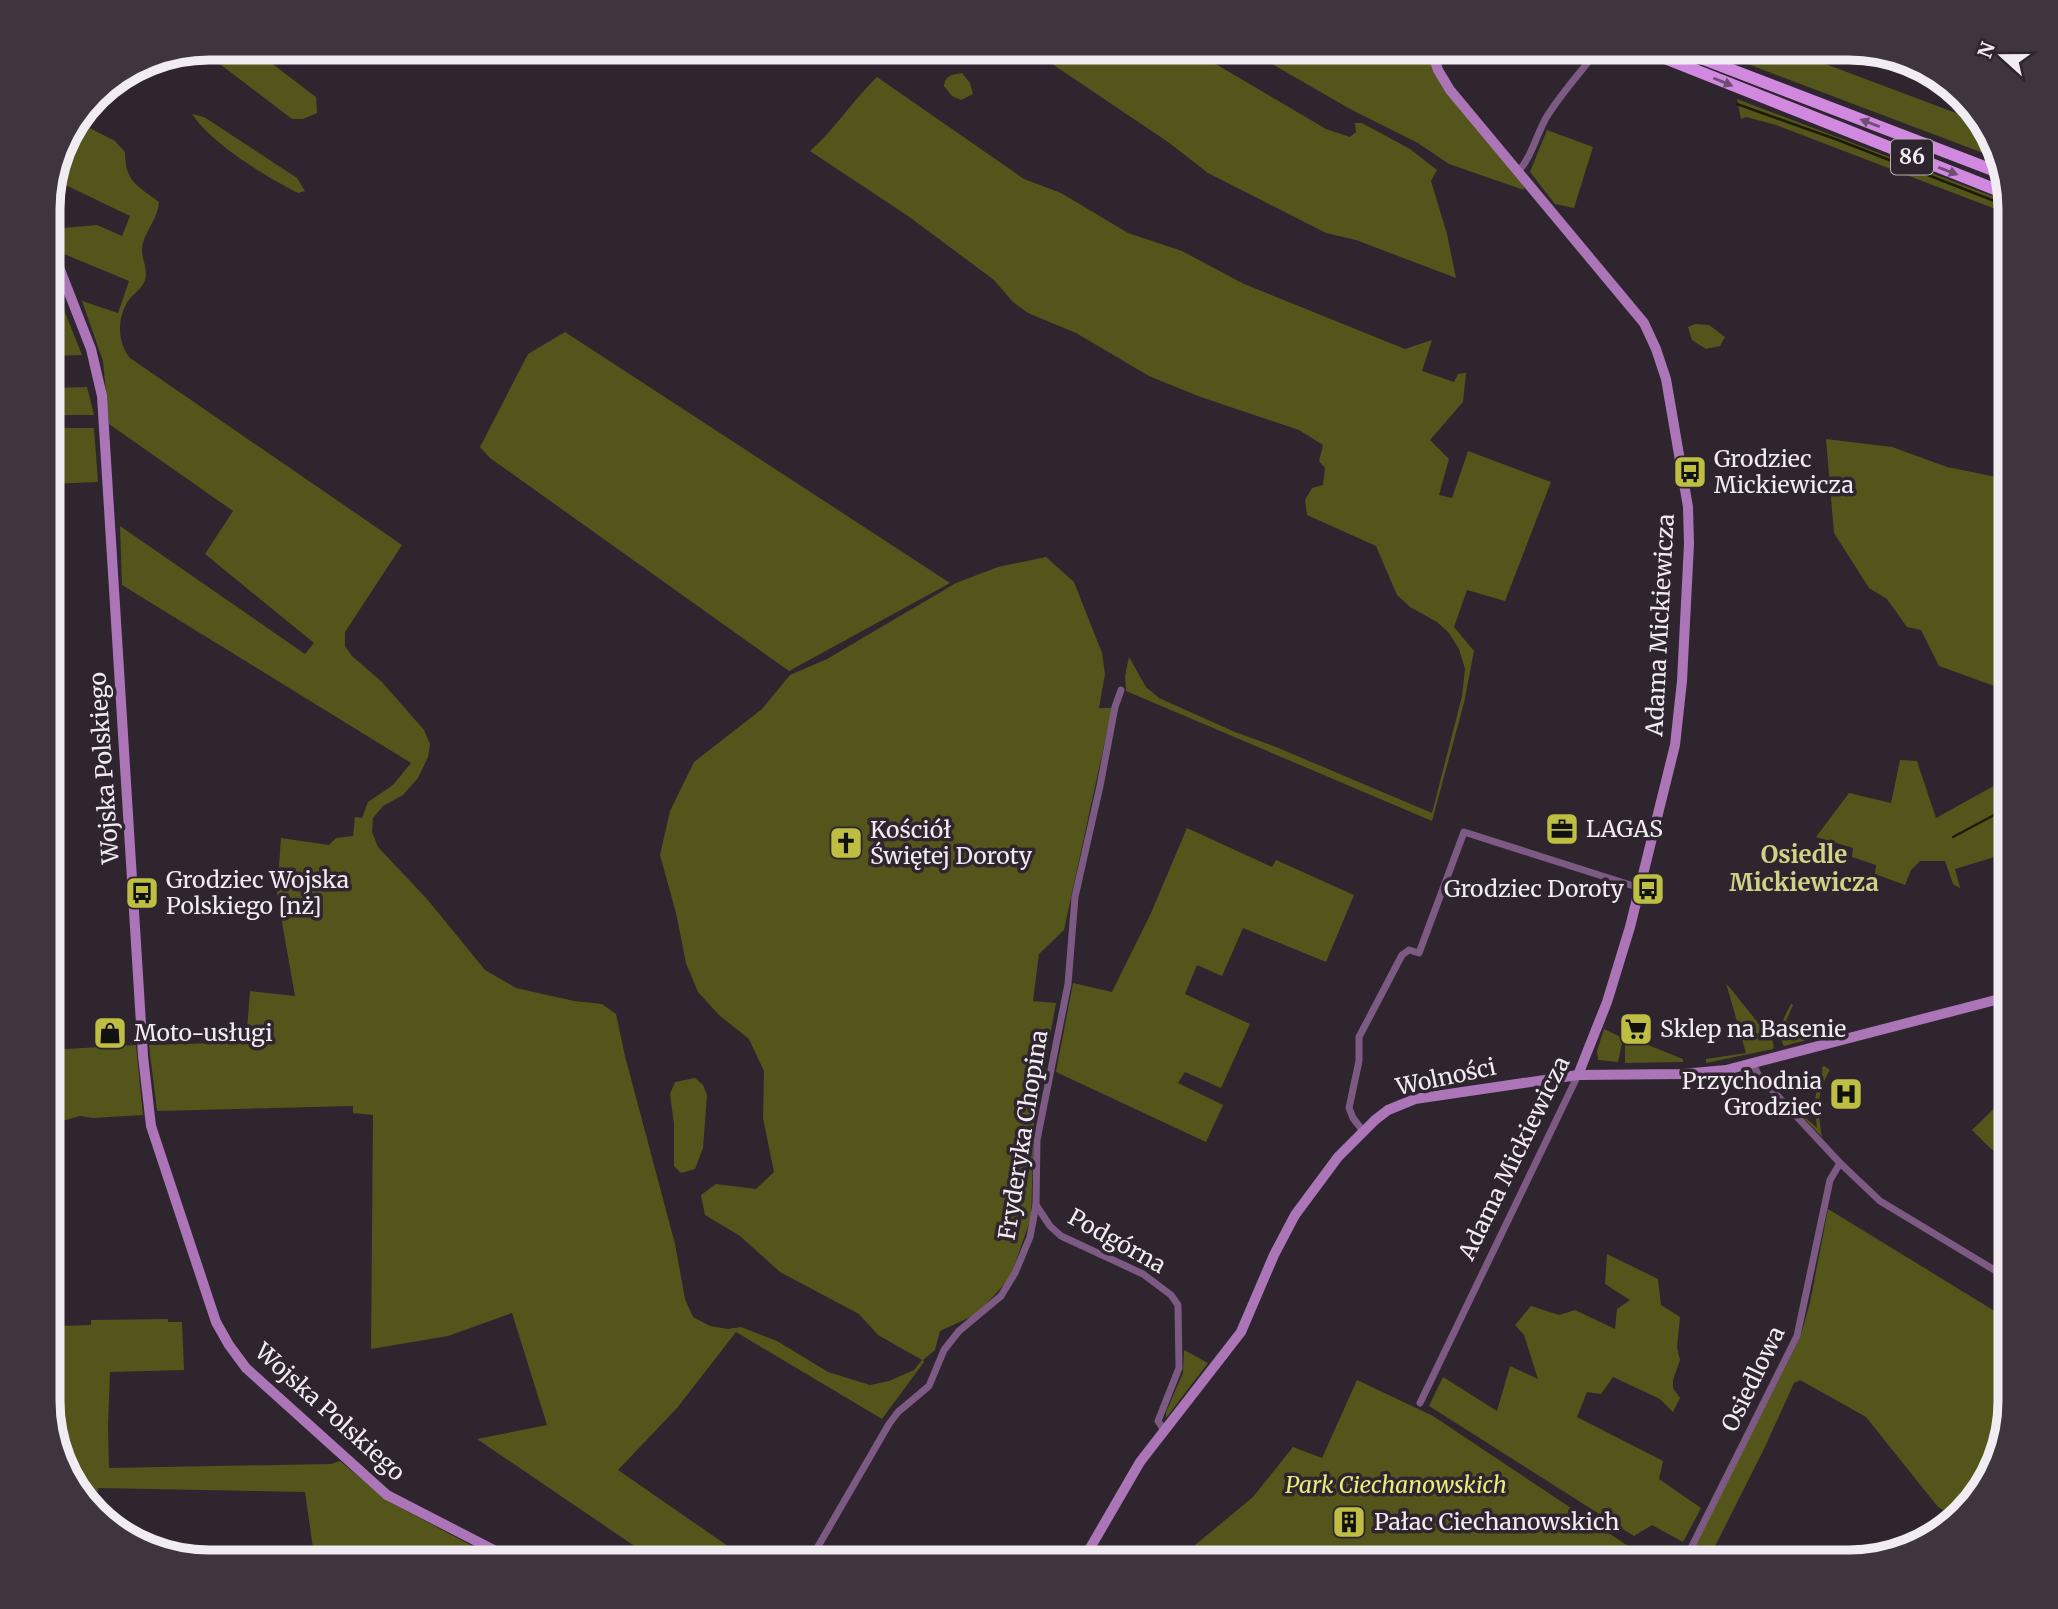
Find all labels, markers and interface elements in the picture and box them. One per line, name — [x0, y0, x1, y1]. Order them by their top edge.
north arrow — [1967, 21, 2037, 91]
text: N — [1972, 39, 2000, 61]
one-way arrow — [1712, 77, 1733, 88]
one-way arrow — [1860, 118, 1881, 129]
road number: 86 — [1891, 140, 1933, 174]
one-way arrow — [1937, 166, 1958, 177]
place label: Grodziec Mickiewicza — [1714, 444, 1854, 499]
bus stop icon: Grodziec Mickiewicza — [1671, 453, 1709, 491]
street label: Adama Mickiewicza — [1639, 513, 1680, 738]
street label: Wojska Polskiego — [82, 671, 125, 866]
office icon: LAGAS — [1543, 810, 1581, 848]
place label: LAGAS — [1586, 814, 1663, 843]
place label: Kościół Świętej Doroty — [870, 815, 1033, 870]
church icon: Kościół Świętej Doroty — [827, 824, 865, 862]
district label: Osiedle Mickiewicza — [1729, 839, 1879, 898]
place label: Grodziec Wojska Polskiego [nż] — [166, 865, 349, 920]
bus stop icon: Grodziec Doroty — [1629, 870, 1667, 908]
bus stop icon: Grodziec Wojska Polskiego [nż] — [123, 874, 161, 912]
place label: Grodziec Doroty — [1444, 874, 1625, 903]
supermarket icon: Sklep na Basenie — [1617, 1010, 1655, 1048]
shop icon: Moto-usługi — [91, 1014, 129, 1052]
place label: Sklep na Basenie — [1660, 1014, 1846, 1043]
place label: Moto-usługi — [134, 1018, 273, 1047]
street label: Fryderyka Chopina — [992, 1028, 1053, 1242]
street label: Adama Mickiewicza — [1451, 1051, 1575, 1265]
street label: Wolności — [1392, 1052, 1498, 1101]
place label: Przychodnia Grodziec — [1682, 1066, 1822, 1121]
hospital icon: Przychodnia Grodziec — [1827, 1075, 1865, 1113]
street label: Podgórna — [1063, 1202, 1171, 1279]
street label: Osiedlowa — [1715, 1321, 1791, 1436]
street label: Wojska Polskiego — [248, 1336, 411, 1487]
park label: Park Ciechanowskich — [1285, 1470, 1507, 1499]
building icon: Pałac Ciechanowskich — [1330, 1503, 1368, 1541]
place label: Pałac Ciechanowskich — [1374, 1507, 1619, 1536]

